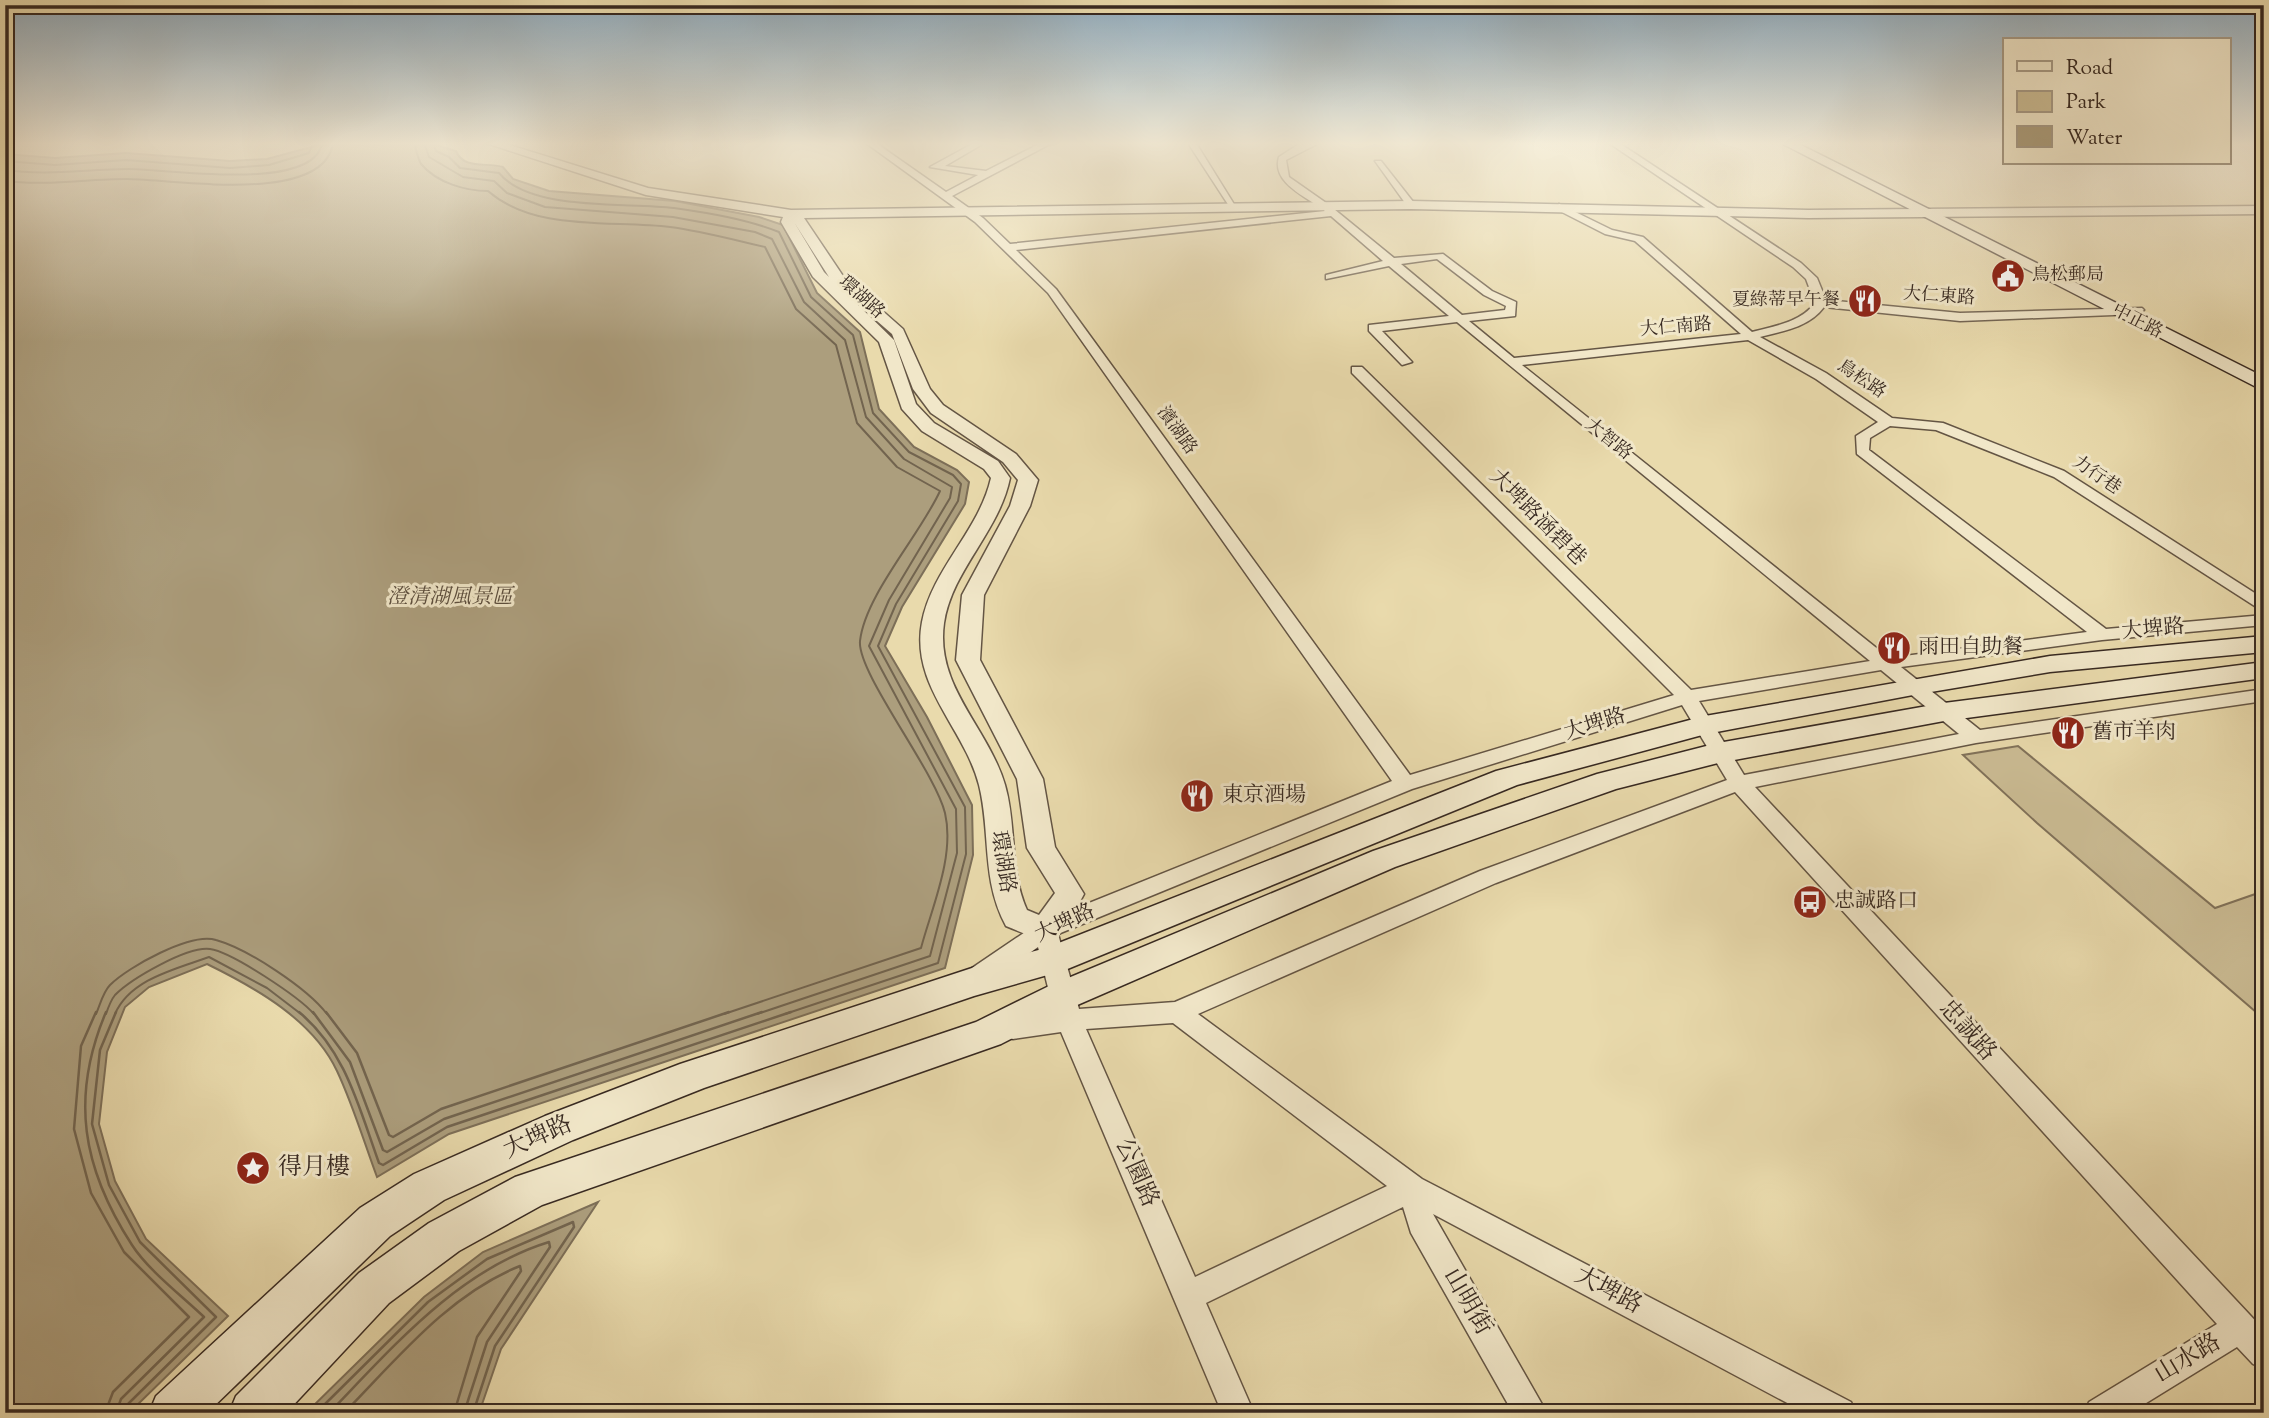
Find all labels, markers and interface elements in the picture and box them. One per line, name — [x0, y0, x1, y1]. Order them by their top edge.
legend — [2003, 38, 2230, 164]
text: Road — [2066, 54, 2113, 84]
text: Park — [2066, 88, 2107, 118]
text: Water — [2066, 124, 2123, 154]
public building icon: 鳥松郵局 — [1989, 257, 2027, 295]
place label: 鳥松郵局 — [2032, 263, 2104, 289]
street label: 環湖路 — [832, 270, 890, 326]
restaurant icon: 夏綠蒂早午餐 — [1846, 282, 1884, 320]
street label: 大仁東路 — [1902, 282, 1976, 312]
place label: 夏綠蒂早午餐 — [1732, 288, 1840, 314]
street label: 中正路 — [2107, 298, 2167, 346]
street label: 大仁南路 — [1639, 312, 1713, 344]
street label: 鳥松路 — [1831, 354, 1891, 406]
street label: 濱湖路 — [1150, 402, 1202, 460]
street label: 大智路 — [1579, 413, 1637, 467]
street label: 力行巷 — [2066, 450, 2126, 502]
street label: 大埤路涵碧巷 — [1482, 463, 1592, 573]
park label: 澄清湖風景區 — [387, 583, 516, 613]
street label: 大埤路 — [2120, 612, 2186, 648]
restaurant icon: 雨田自助餐 — [1875, 629, 1913, 667]
place label: 雨田自助餐 — [1918, 633, 2023, 663]
street label: 大埤路 — [1560, 701, 1630, 749]
restaurant icon: 舊市羊肉 — [2049, 714, 2087, 752]
place label: 舊市羊肉 — [2092, 718, 2176, 748]
restaurant icon: 東京酒場 — [1178, 777, 1216, 815]
place label: 東京酒場 — [1222, 781, 1306, 811]
street label: 環湖路 — [982, 829, 1022, 895]
bus stop icon: 忠誠路口 — [1791, 883, 1829, 921]
place label: 忠誠路口 — [1834, 887, 1918, 917]
street label: 大埤路 — [1030, 897, 1100, 951]
street label: 忠誠路 — [1930, 993, 2004, 1069]
street label: 大埤路 — [498, 1108, 578, 1168]
street label: 公園路 — [1106, 1133, 1166, 1213]
place icon: 得月樓 — [234, 1149, 272, 1187]
place label: 得月樓 — [278, 1151, 350, 1185]
street label: 大埤路 — [1568, 1259, 1648, 1323]
street label: 山明街 — [1434, 1262, 1500, 1342]
street label: 山水路 — [2148, 1326, 2228, 1392]

